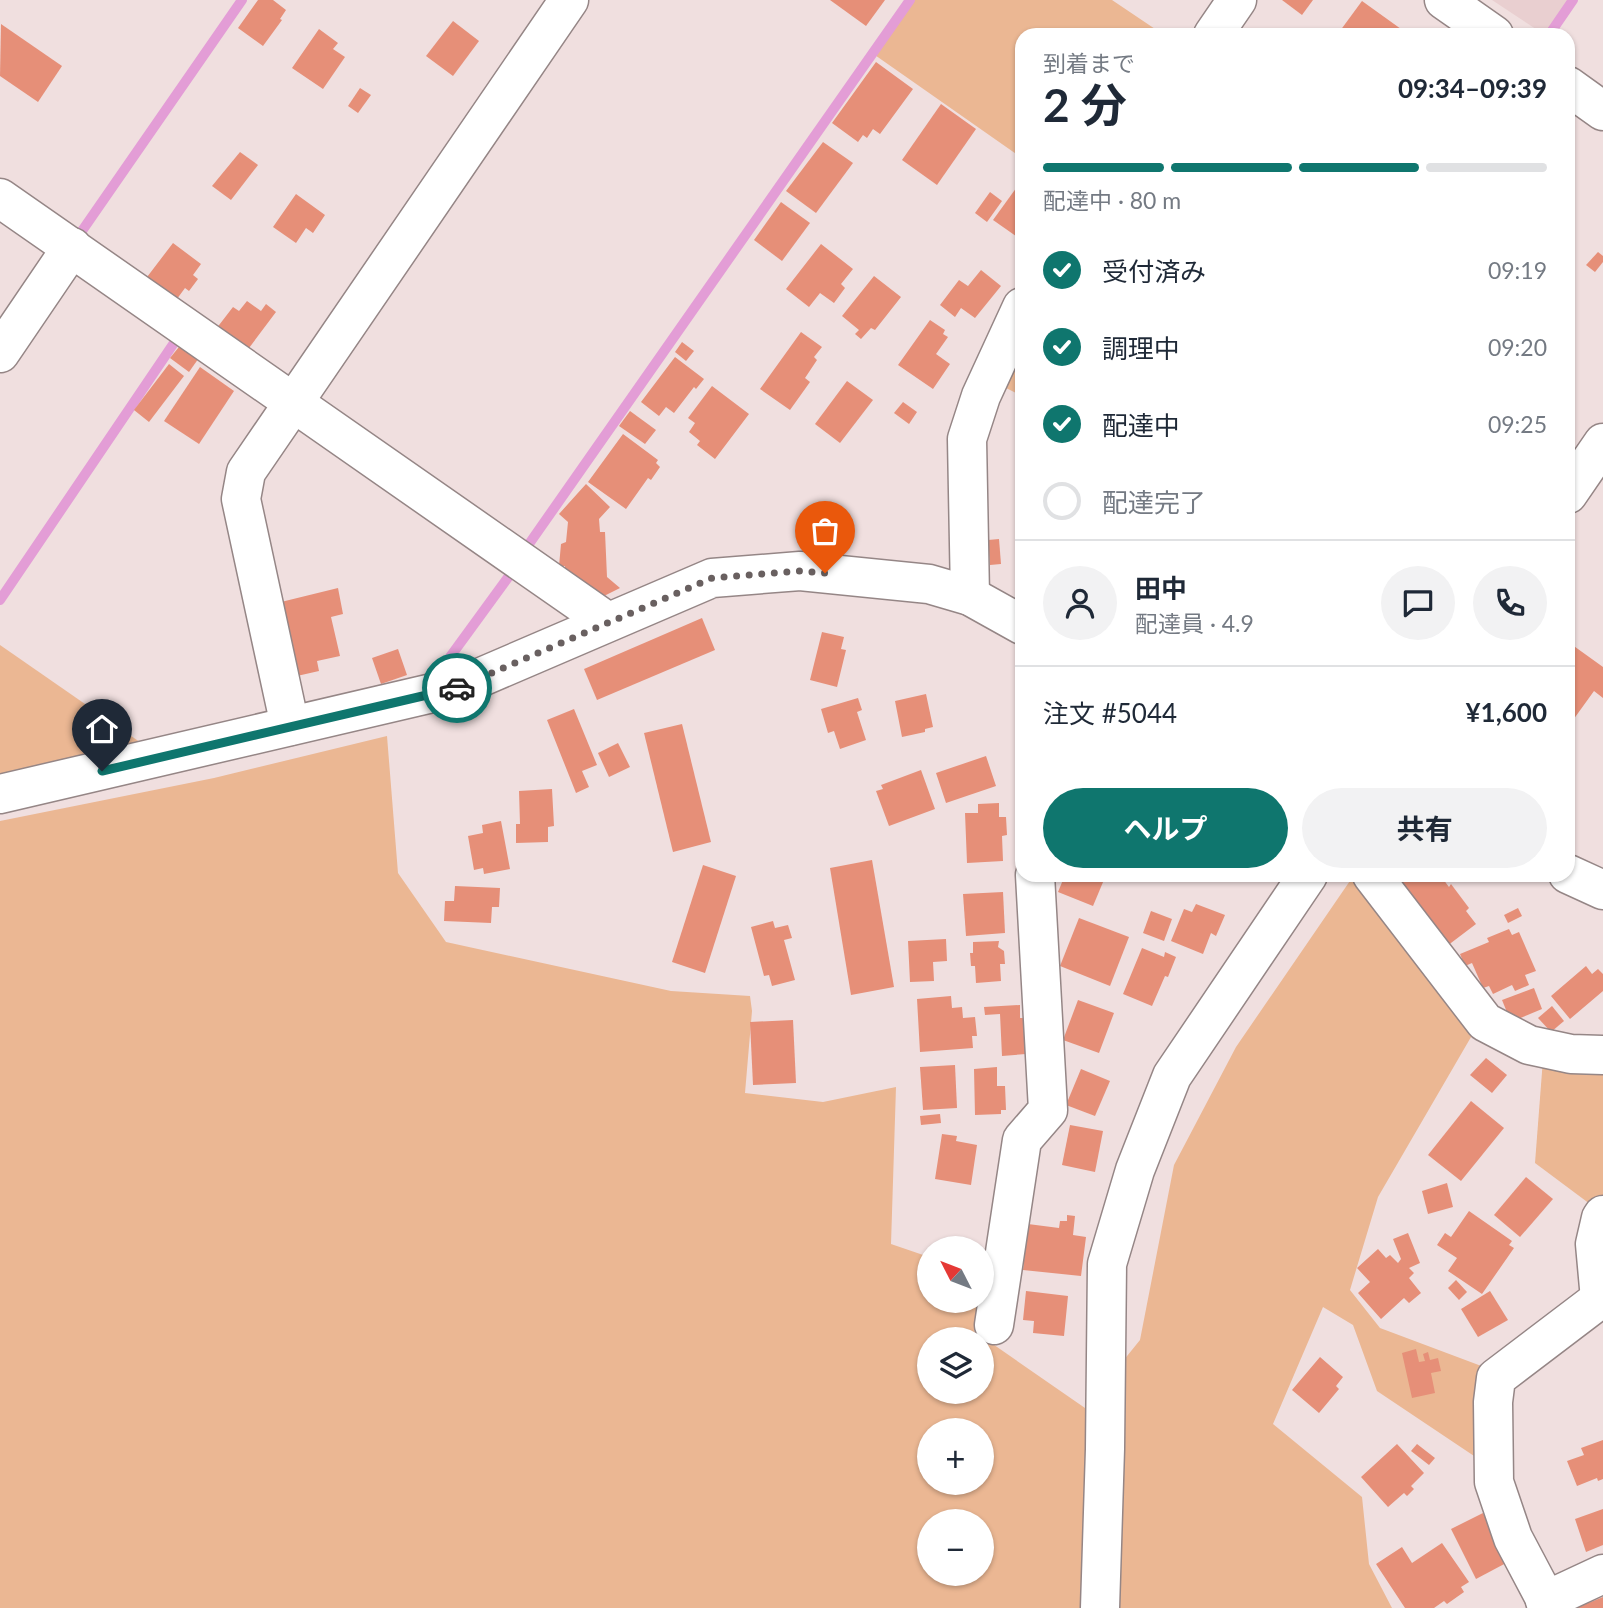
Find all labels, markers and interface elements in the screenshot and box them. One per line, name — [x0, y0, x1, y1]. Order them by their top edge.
text: 到着まで — [1043, 49, 1135, 77]
text: 09:34–09:39 — [1398, 72, 1547, 104]
text: 2 分 — [1043, 77, 1127, 132]
text: 配達中 · 80 m — [1043, 186, 1181, 214]
icon: check — [1043, 251, 1081, 289]
text: 受付済み — [1102, 255, 1206, 287]
text: 09:19 — [1488, 256, 1547, 284]
icon: check — [1043, 328, 1081, 366]
text: 調理中 — [1102, 332, 1180, 364]
text: 09:20 — [1488, 333, 1547, 361]
icon: check — [1043, 405, 1081, 443]
text: 配達中 — [1102, 409, 1180, 441]
text: 09:25 — [1488, 410, 1547, 438]
text: 配達完了 — [1102, 486, 1206, 518]
pin — [795, 501, 855, 573]
icon: bag — [806, 512, 844, 550]
button: person — [1043, 566, 1117, 640]
button: chat — [1381, 566, 1455, 640]
button: phone — [1473, 566, 1547, 640]
text: 田中 — [1135, 572, 1187, 604]
text: 配達員 · 4.9 — [1135, 609, 1254, 637]
courier — [422, 653, 492, 723]
icon: car — [438, 669, 476, 707]
text: ¥1,600 — [1466, 696, 1547, 728]
text: 注文 #5044 — [1043, 697, 1177, 729]
pin — [72, 699, 132, 771]
icon: home — [83, 710, 121, 748]
button: ヘルプ — [1043, 788, 1288, 868]
button: 共有 — [1302, 788, 1547, 868]
north arrow — [917, 1236, 994, 1312]
map controls — [917, 1236, 994, 1586]
button: layers — [917, 1327, 994, 1404]
button: + — [917, 1418, 994, 1495]
button: − — [917, 1509, 994, 1586]

